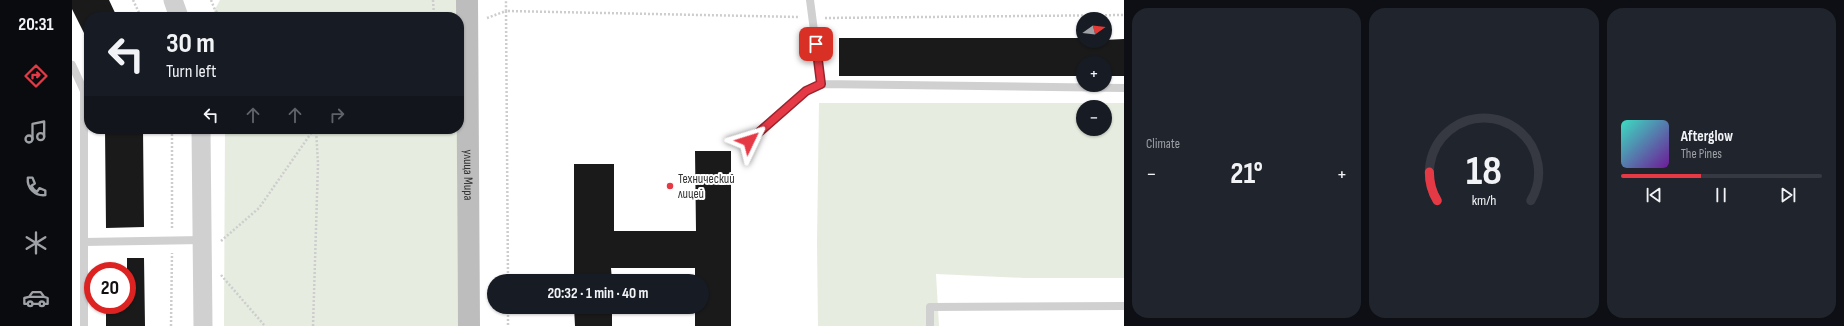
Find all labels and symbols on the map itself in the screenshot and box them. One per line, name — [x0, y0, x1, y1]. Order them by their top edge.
north arrow — [1076, 12, 1112, 48]
pin — [799, 27, 833, 61]
position arrow — [728, 120, 770, 162]
street label: улица Мира — [460, 149, 476, 201]
place label: Технический лицей — [678, 171, 735, 202]
marker: Технический лицей — [665, 181, 675, 191]
speed limit sign: 20 — [84, 262, 136, 314]

